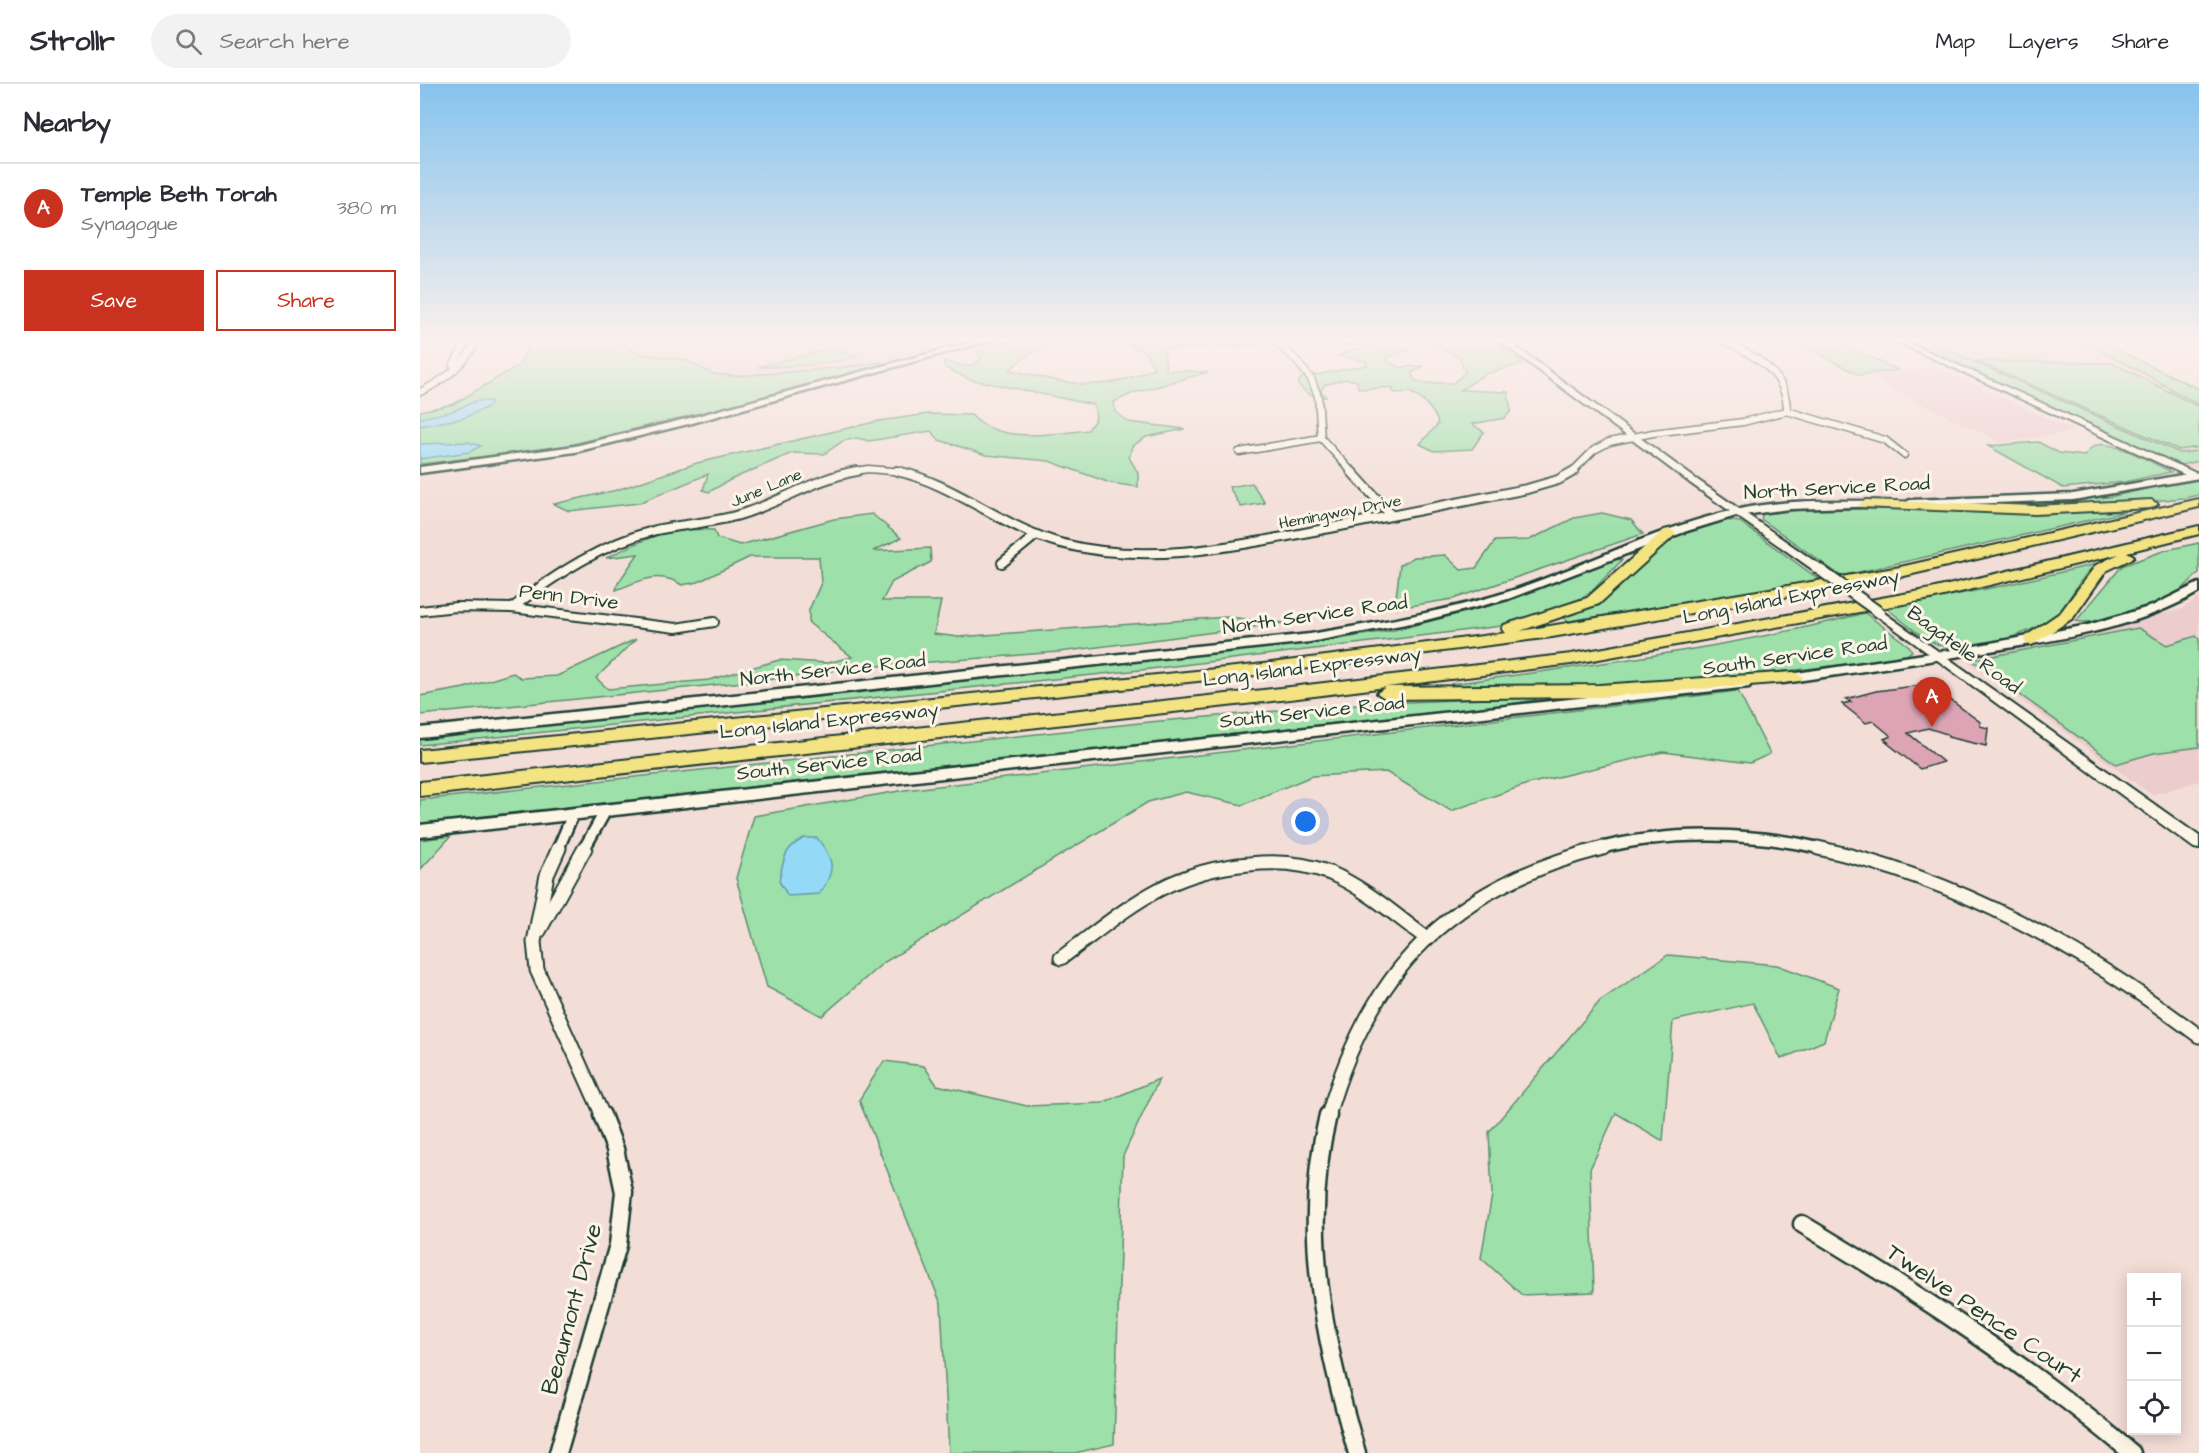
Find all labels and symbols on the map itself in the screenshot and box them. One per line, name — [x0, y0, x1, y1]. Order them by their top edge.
street label: June Lane — [727, 463, 805, 513]
street label: North Service Road — [1743, 469, 1931, 507]
street label: Hemingway Drive — [1277, 489, 1404, 536]
street label: Long Island Expressway — [1680, 562, 1902, 633]
street label: Penn Drive — [518, 577, 620, 617]
street label: North Service Road — [1221, 588, 1409, 642]
street label: Bagatelle Road — [1901, 599, 2027, 702]
street label: South Service Road — [1701, 629, 1889, 683]
street label: Long Island Expressway — [1201, 640, 1423, 695]
street label: North Service Road — [739, 646, 927, 694]
pin: A — [1912, 678, 1952, 727]
street label: South Service Road — [1218, 688, 1406, 736]
street label: Long Island Expressway — [718, 696, 940, 747]
street label: South Service Road — [735, 740, 923, 788]
your location — [1291, 807, 1320, 836]
street label: Beaumont Drive — [533, 1220, 611, 1398]
street label: Twelve Pence Court — [1879, 1236, 2089, 1393]

